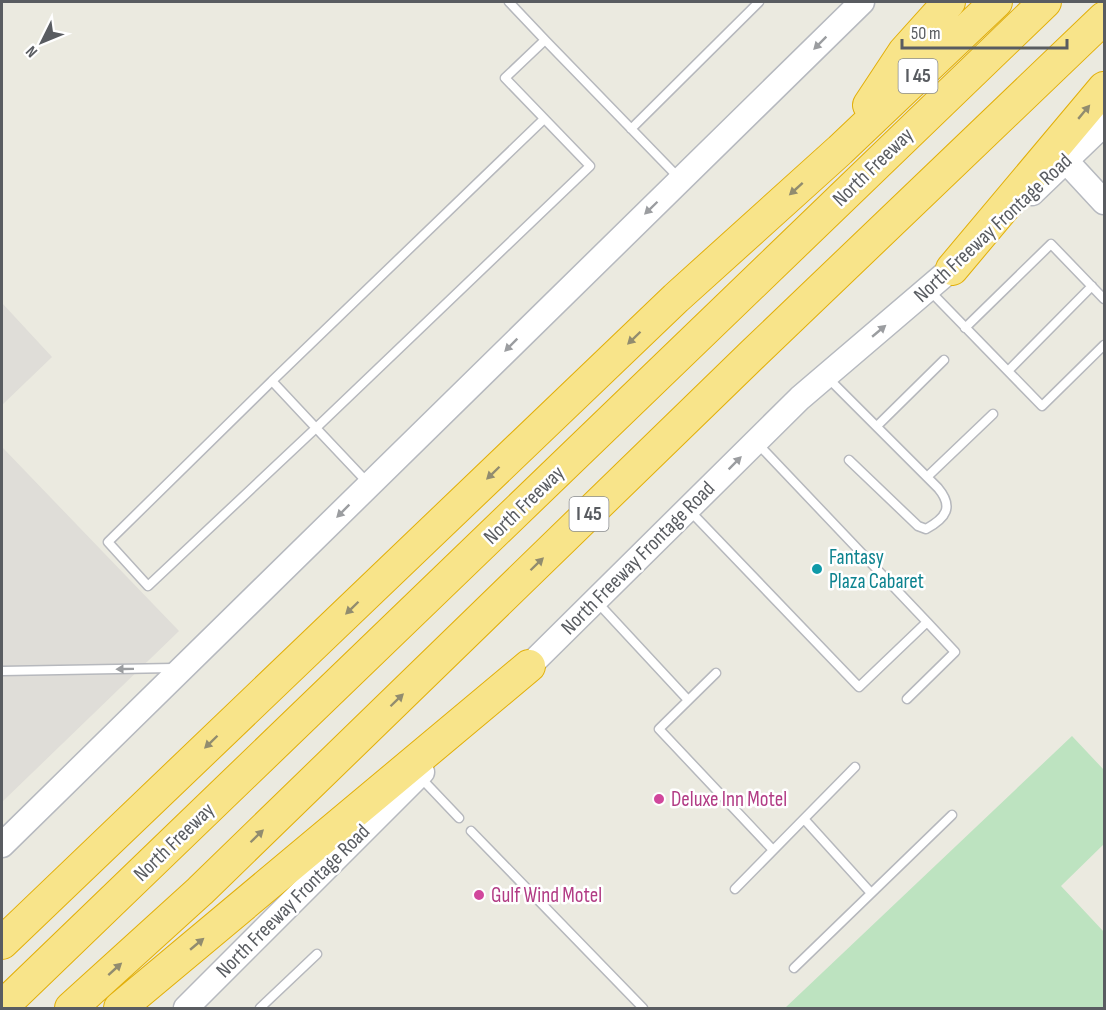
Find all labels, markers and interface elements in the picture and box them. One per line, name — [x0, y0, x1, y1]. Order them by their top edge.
north arrow — [12, 12, 72, 72]
scale bar — [902, 12, 1067, 50]
text: 50 m — [911, 23, 941, 44]
one-way arrow — [814, 35, 828, 49]
text: N — [22, 42, 42, 61]
road number: I 45 — [898, 59, 938, 93]
one-way arrow — [1077, 105, 1090, 120]
street label: North Freeway — [827, 122, 919, 212]
street label: North Freeway Frontage Road — [909, 148, 1077, 308]
one-way arrow — [789, 182, 804, 195]
one-way arrow — [644, 201, 658, 215]
one-way arrow — [871, 325, 887, 338]
one-way arrow — [627, 331, 642, 344]
one-way arrow — [505, 337, 519, 351]
one-way arrow — [727, 456, 741, 470]
street label: North Freeway — [478, 460, 570, 550]
one-way arrow — [486, 466, 501, 479]
street label: North Freeway Frontage Road — [556, 476, 720, 640]
road number: I 45 — [570, 497, 608, 531]
one-way arrow — [335, 504, 350, 518]
place label: Fantasy Plaza Cabaret — [829, 545, 924, 594]
one-way arrow — [529, 558, 543, 572]
marker: Fantasy Plaza Cabaret — [810, 562, 824, 576]
one-way arrow — [346, 600, 360, 614]
one-way arrow — [115, 664, 134, 674]
one-way arrow — [389, 693, 404, 707]
one-way arrow — [204, 735, 219, 749]
place label: Deluxe Inn Motel — [671, 787, 787, 812]
marker: Deluxe Inn Motel — [652, 792, 666, 806]
street label: North Freeway — [128, 797, 220, 887]
street label: North Freeway Frontage Road — [211, 819, 375, 983]
one-way arrow — [249, 829, 263, 843]
place label: Gulf Wind Motel — [491, 883, 602, 908]
marker: Gulf Wind Motel — [472, 888, 486, 902]
one-way arrow — [189, 938, 204, 951]
one-way arrow — [107, 962, 122, 976]

